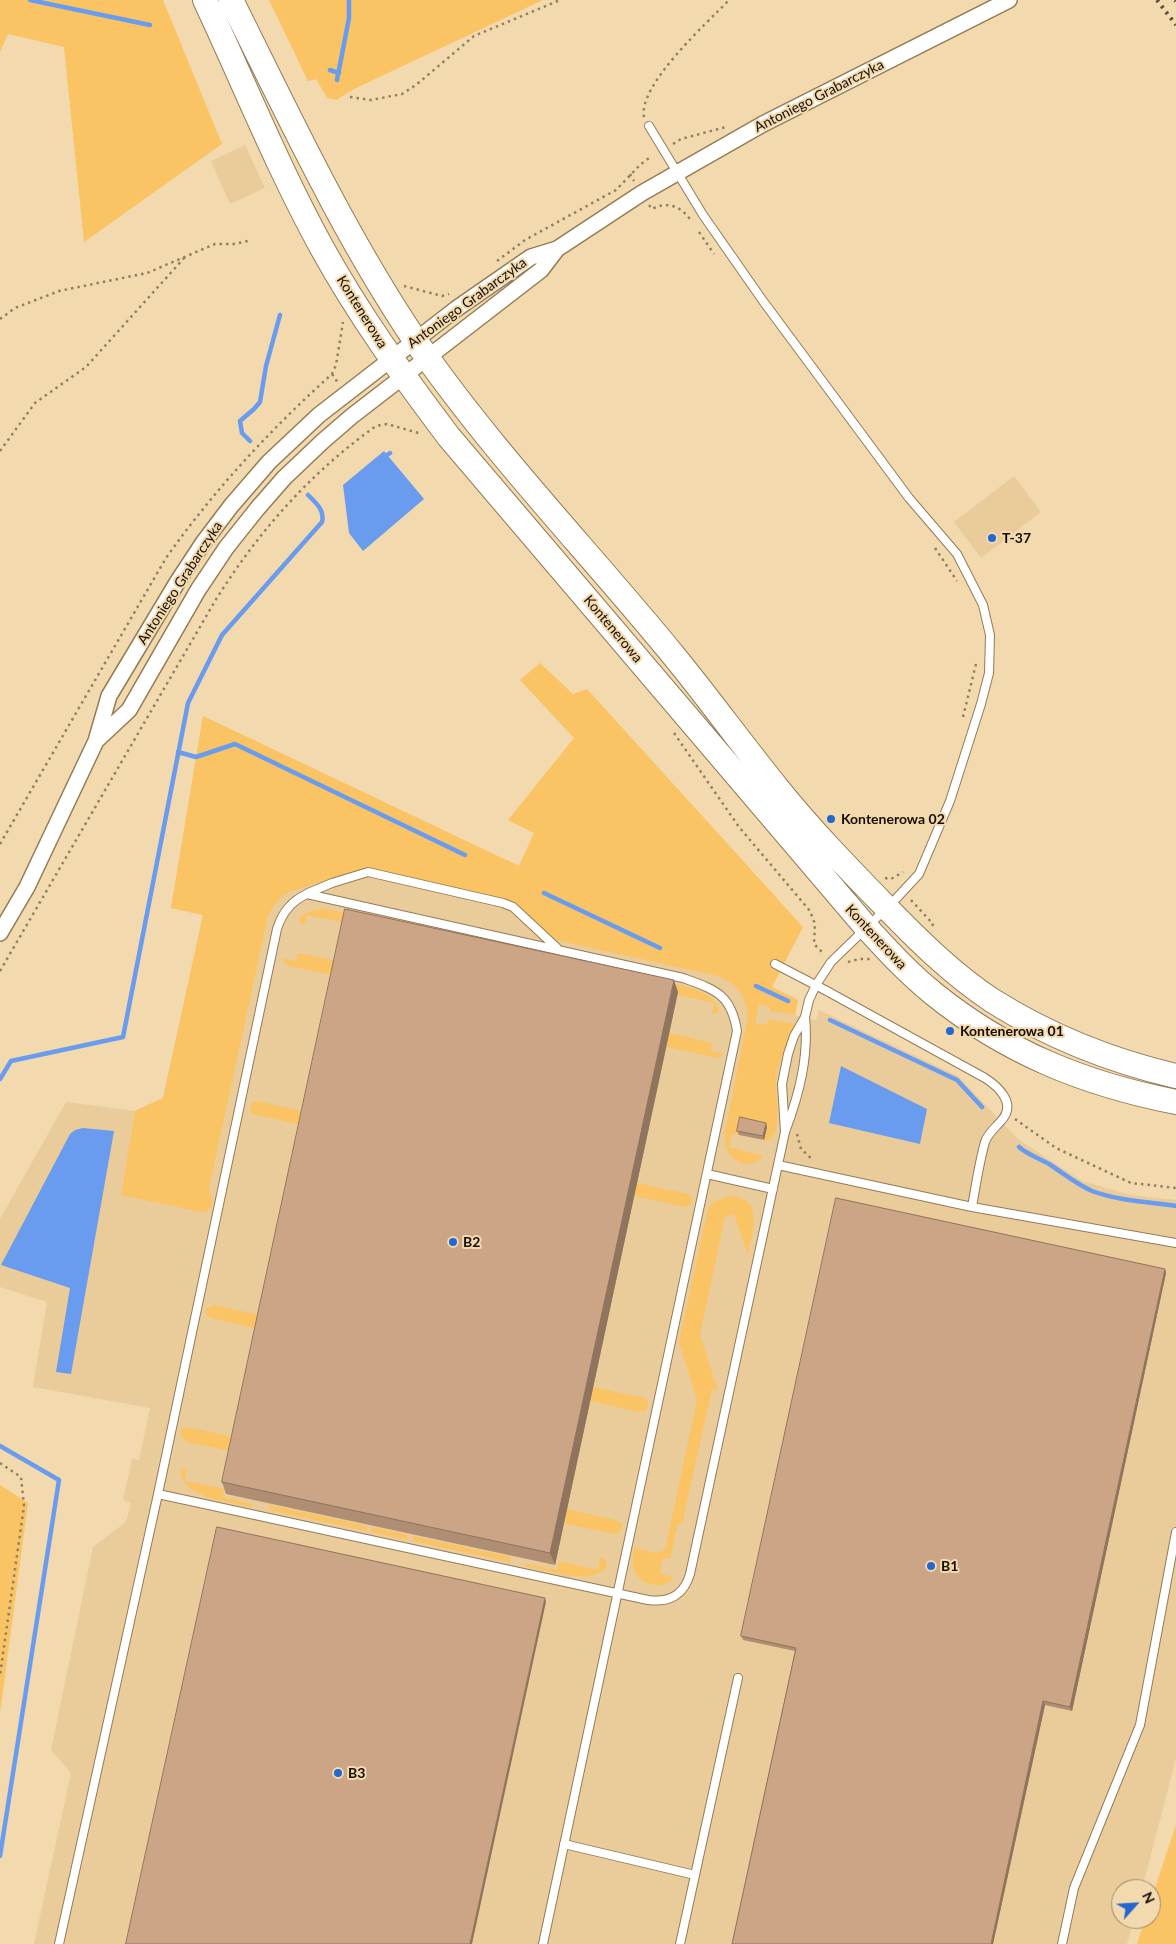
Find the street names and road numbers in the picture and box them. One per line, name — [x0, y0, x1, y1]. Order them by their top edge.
street label: Antoniego Grabarczyka — [751, 56, 887, 136]
street label: Antoniego Grabarczyka — [404, 254, 530, 352]
street label: Kontenerowa — [333, 273, 391, 351]
street label: Antoniego Grabarczyka — [134, 518, 226, 648]
street label: Kontenerowa — [580, 592, 646, 666]
street label: Kontenerowa — [842, 901, 910, 973]

